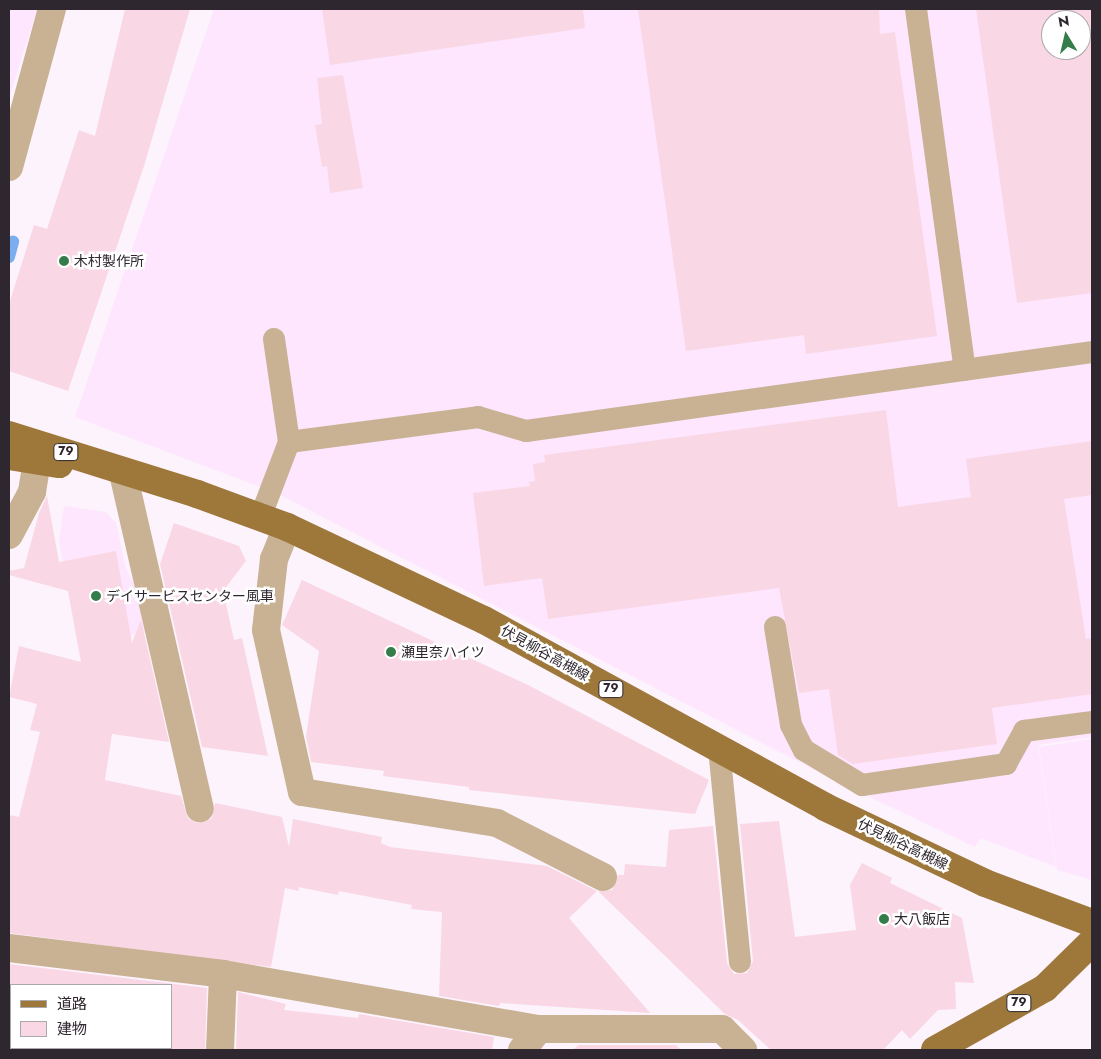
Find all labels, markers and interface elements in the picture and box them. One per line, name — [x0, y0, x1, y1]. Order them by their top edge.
north arrow — [1041, 10, 1091, 60]
text: N — [1057, 10, 1071, 32]
place label: 木村製作所 — [74, 253, 144, 269]
marker: 木村製作所 — [58, 255, 70, 267]
road number: 79 — [52, 442, 80, 462]
place label: デイサービスセンター風車 — [106, 588, 274, 604]
marker: デイサービスセンター風車 — [90, 590, 102, 602]
street label: 伏見柳谷高槻線 — [498, 622, 592, 684]
place label: 瀬里奈ハイツ — [401, 644, 485, 660]
marker: 瀬里奈ハイツ — [385, 646, 397, 658]
road number: 79 — [597, 680, 625, 699]
street label: 伏見柳谷高槻線 — [855, 815, 951, 873]
place label: 大八飯店 — [894, 911, 950, 927]
marker: 大八飯店 — [878, 913, 890, 925]
legend — [10, 984, 172, 1049]
text: 道路 — [57, 993, 87, 1015]
road number: 79 — [1005, 994, 1033, 1012]
text: 建物 — [57, 1018, 87, 1040]

